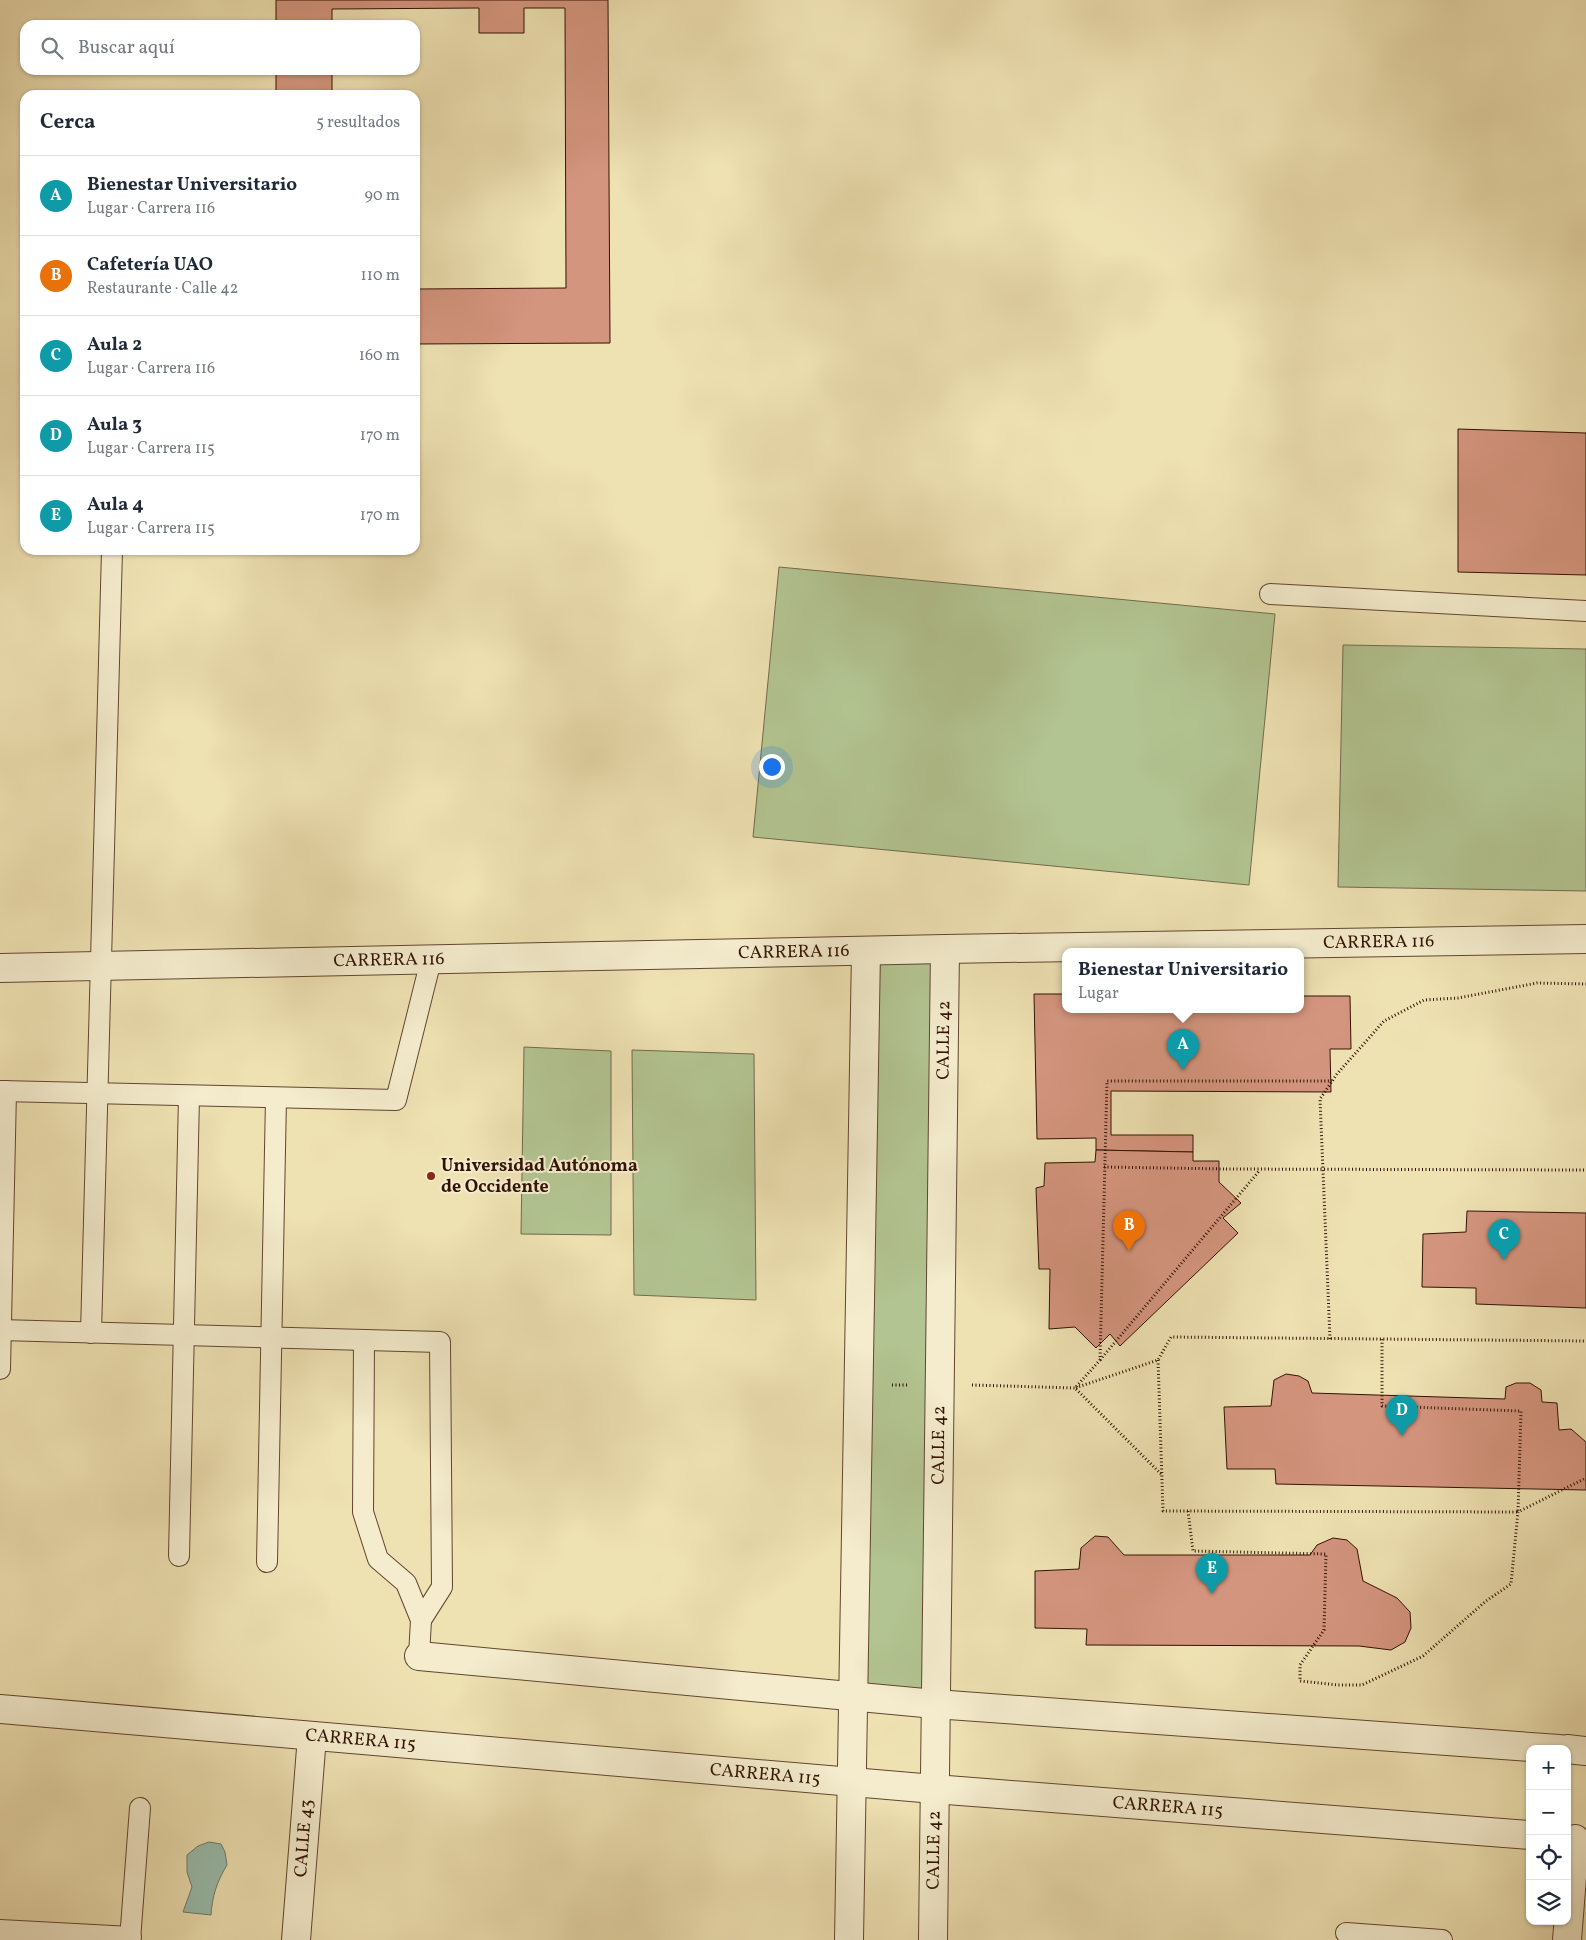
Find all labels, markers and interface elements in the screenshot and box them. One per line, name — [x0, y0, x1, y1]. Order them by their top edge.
search box — [20, 20, 420, 75]
icon: search — [38, 34, 66, 62]
text: Buscar aquí — [78, 35, 175, 61]
text: Cerca — [40, 108, 95, 137]
text: 5 resultados — [316, 112, 400, 134]
text: Bienestar Universitario — [87, 172, 297, 198]
text: A — [50, 185, 62, 207]
text: 90 m — [364, 185, 400, 207]
text: Lugar · Carrera 116 — [87, 198, 215, 220]
text: Cafetería UAO — [87, 252, 213, 278]
text: B — [51, 265, 61, 287]
text: 110 m — [361, 265, 400, 287]
text: Restaurante · Calle 42 — [87, 278, 238, 300]
text: Aula 2 — [87, 332, 142, 358]
text: C — [51, 345, 61, 367]
text: 160 m — [359, 345, 400, 367]
text: Lugar · Carrera 116 — [87, 358, 215, 380]
text: Aula 3 — [87, 412, 142, 438]
text: D — [50, 425, 62, 447]
text: 170 m — [360, 425, 400, 447]
text: Lugar · Carrera 115 — [87, 438, 215, 460]
text: Aula 4 — [87, 492, 144, 518]
text: E — [51, 505, 61, 527]
text: 170 m — [360, 505, 400, 527]
text: Lugar · Carrera 115 — [87, 518, 215, 540]
your location — [759, 754, 785, 780]
street label: CARRERA 116 — [1323, 929, 1435, 956]
street label: CARRERA 116 — [738, 938, 850, 966]
street label: CARRERA 116 — [333, 947, 445, 974]
popup — [1062, 948, 1304, 1013]
text: Bienestar Universitario — [1078, 957, 1288, 983]
text: Lugar — [1078, 983, 1119, 1005]
street label: CALLE 42 — [931, 1000, 957, 1080]
pin: A — [1167, 1029, 1199, 1070]
place label: Universidad Autónoma de Occidente — [441, 1154, 638, 1200]
marker: Universidad Autónoma de Occidente — [425, 1170, 437, 1182]
pin: B — [1113, 1210, 1145, 1251]
pin: C — [1488, 1219, 1520, 1260]
pin: D — [1386, 1395, 1418, 1436]
street label: CALLE 42 — [926, 1405, 952, 1485]
pin: E — [1196, 1553, 1228, 1594]
street label: CARRERA 115 — [304, 1723, 417, 1757]
map controls — [1526, 1745, 1571, 1925]
button: + — [1526, 1745, 1571, 1790]
street label: CARRERA 115 — [709, 1757, 821, 1792]
street label: CARRERA 115 — [1112, 1790, 1224, 1824]
button: − — [1526, 1790, 1571, 1835]
street label: CALLE 43 — [288, 1798, 319, 1878]
street label: CALLE 42 — [921, 1810, 947, 1890]
button: locate — [1526, 1835, 1571, 1880]
button: layers — [1526, 1880, 1571, 1925]

